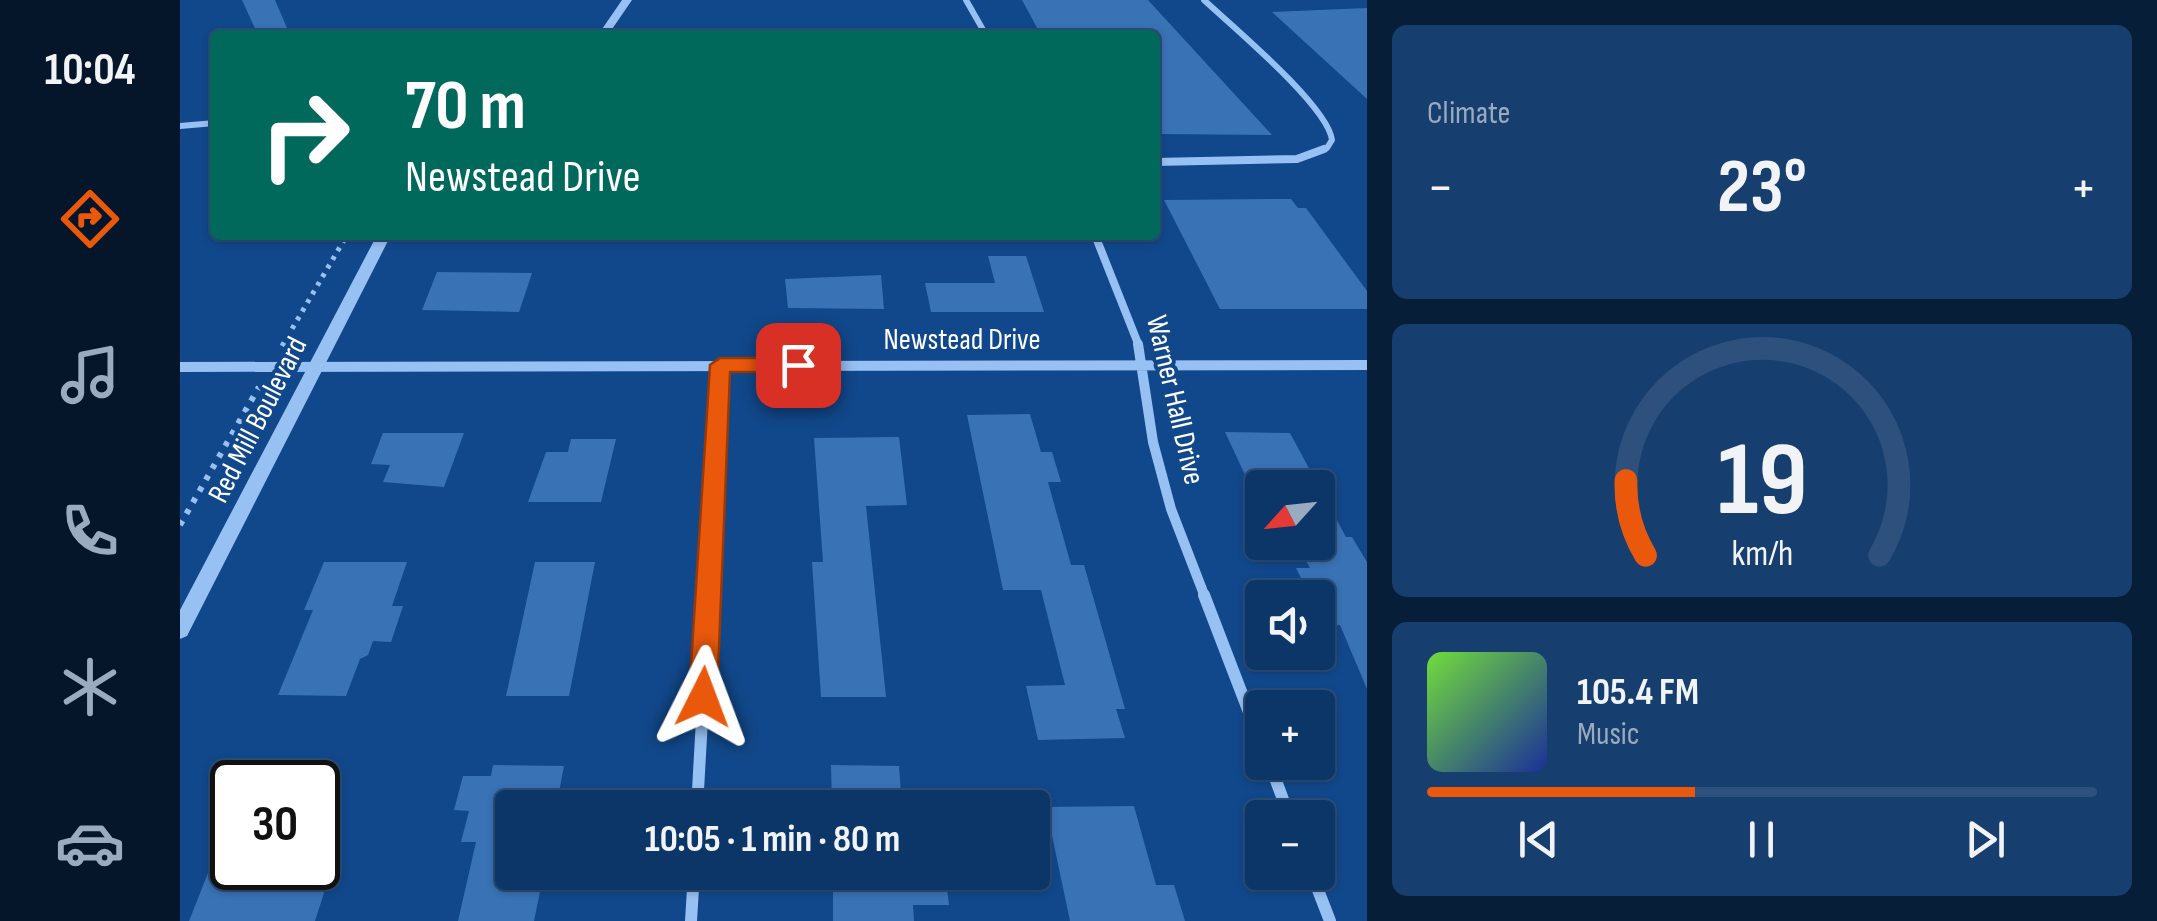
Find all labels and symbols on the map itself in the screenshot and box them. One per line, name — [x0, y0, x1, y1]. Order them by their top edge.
street label: Warner Hall Drive — [1138, 312, 1212, 488]
street label: Newstead Drive — [883, 322, 1041, 358]
pin — [756, 323, 841, 408]
street label: Red Mill Boulevard — [201, 331, 315, 509]
north arrow — [1245, 470, 1335, 560]
position arrow — [651, 645, 755, 749]
speed limit sign: 30 — [210, 760, 340, 890]

